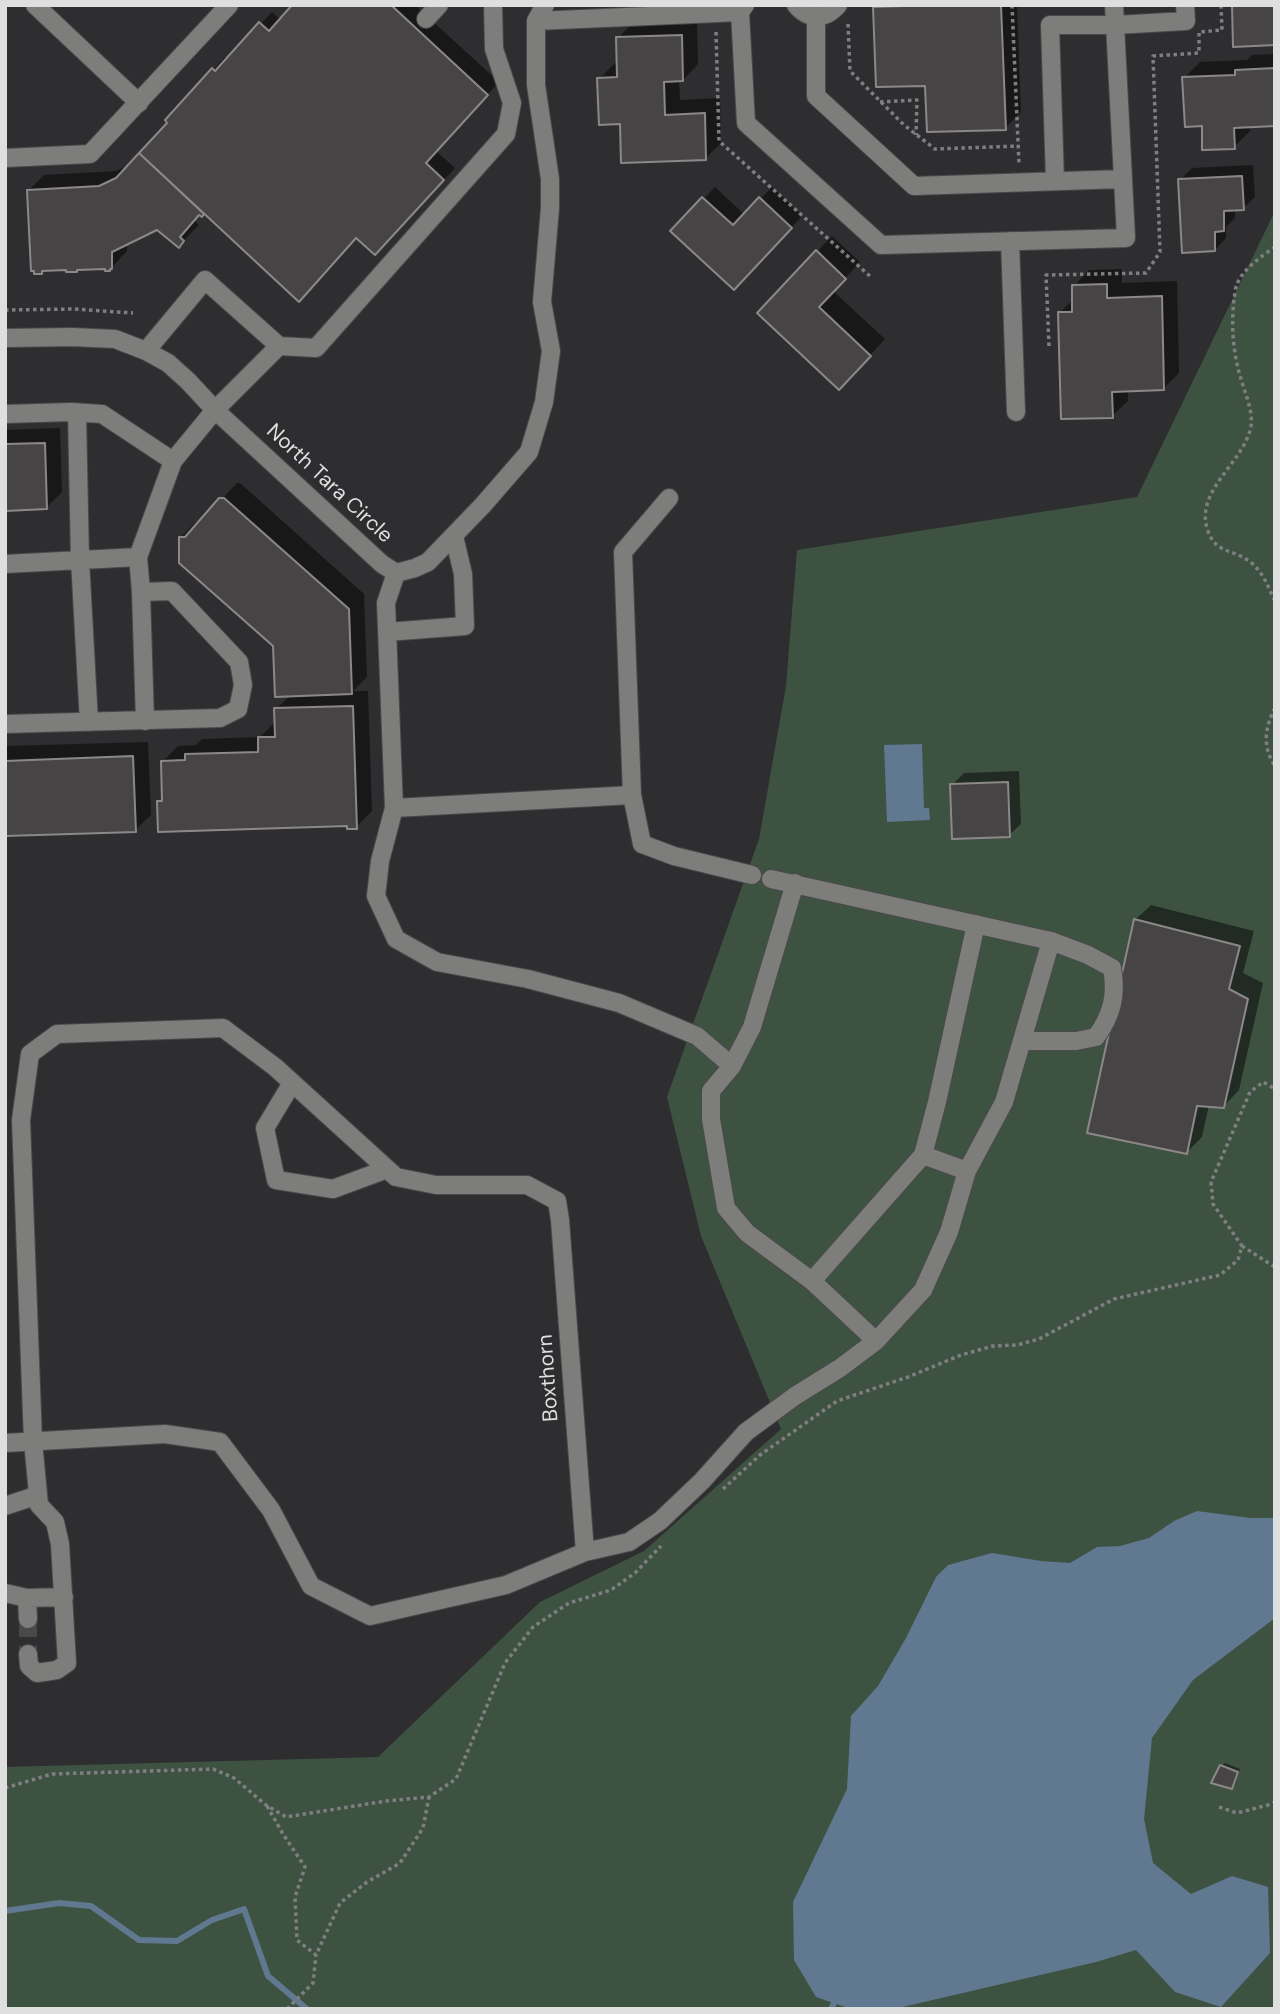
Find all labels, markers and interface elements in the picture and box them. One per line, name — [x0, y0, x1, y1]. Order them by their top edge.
street label: North Tara Circle — [261, 419, 397, 549]
street label: Boxthorn — [533, 1333, 565, 1423]

